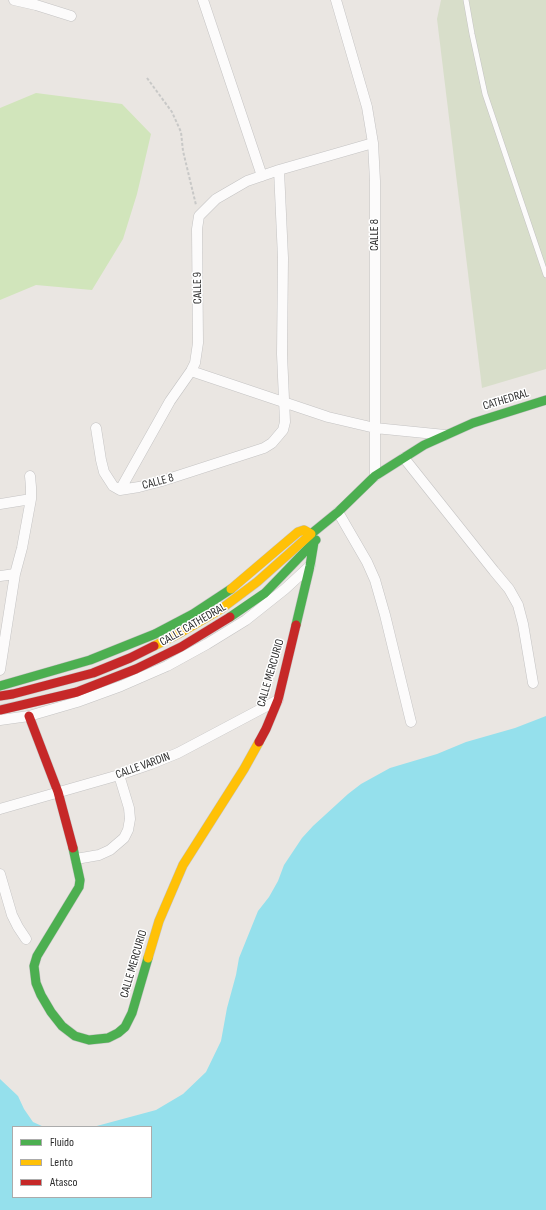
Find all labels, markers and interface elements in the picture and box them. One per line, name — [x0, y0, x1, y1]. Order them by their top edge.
street label: CALLE 8 — [368, 219, 382, 251]
street label: CALLE 9 — [191, 272, 205, 304]
street label: CATHEDRAL — [481, 386, 531, 414]
street label: CALLE 8 — [141, 471, 175, 493]
street label: CALLE CATHEDRAL — [157, 600, 229, 650]
street label: CALLE MERCURIO — [254, 637, 288, 709]
street label: CALLE VARDIN — [114, 750, 172, 782]
street label: CALLE MERCURIO — [117, 928, 151, 1000]
legend — [12, 1126, 152, 1198]
text: Fluido — [50, 1135, 74, 1150]
text: Lento — [50, 1155, 73, 1170]
text: Atasco — [50, 1175, 77, 1190]

